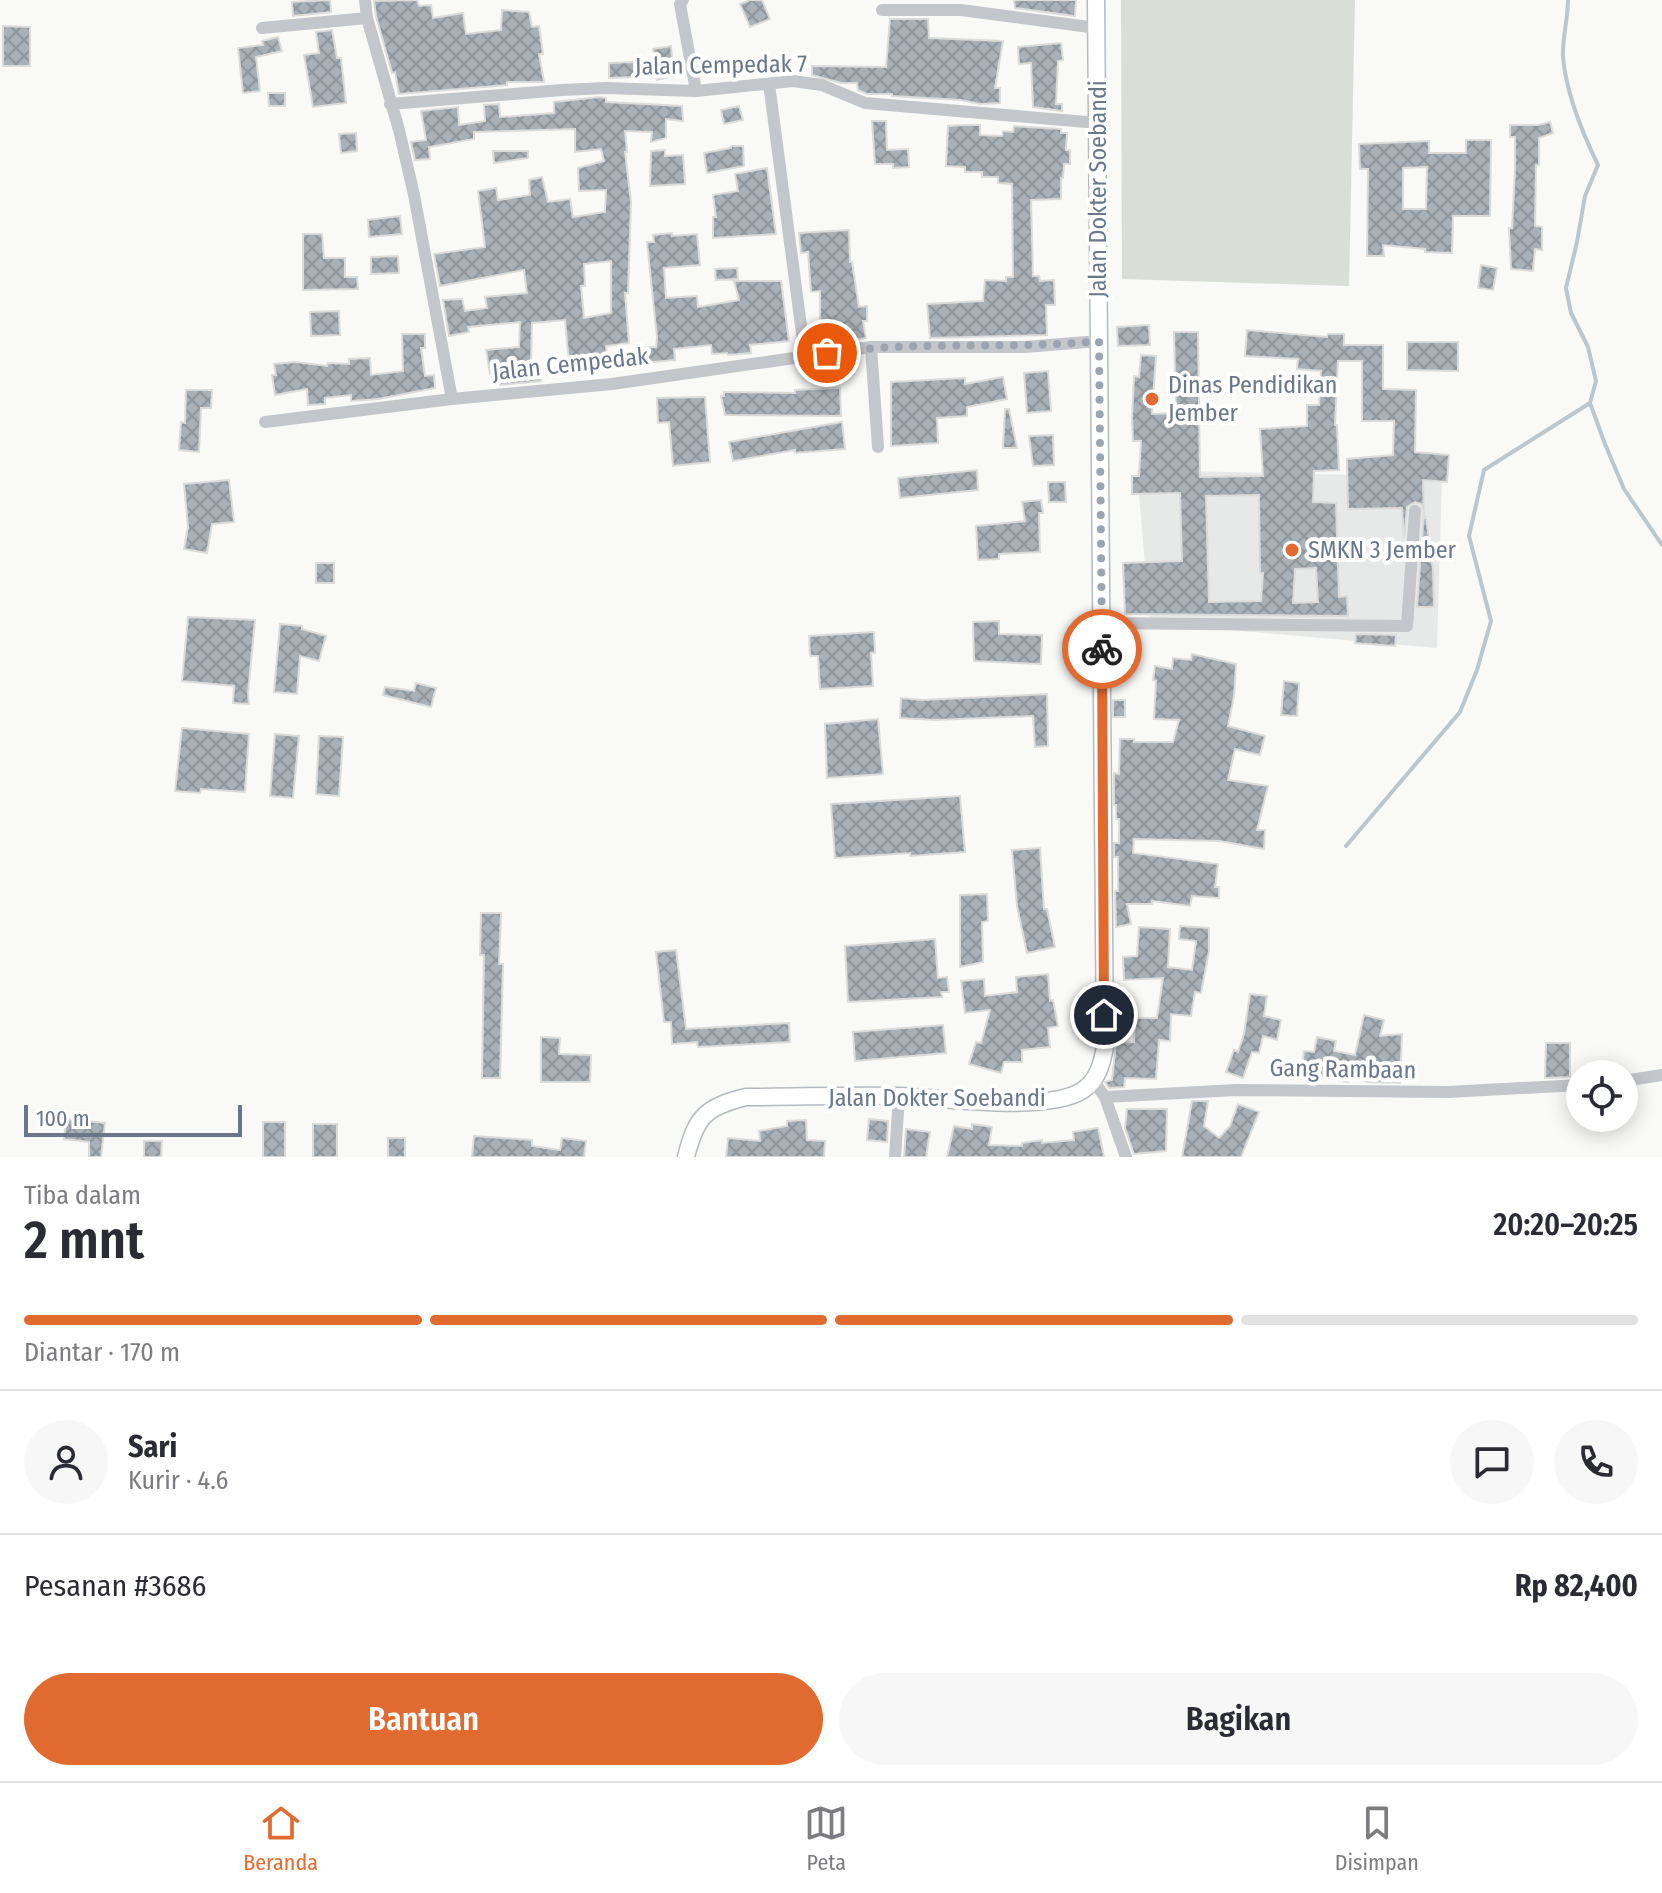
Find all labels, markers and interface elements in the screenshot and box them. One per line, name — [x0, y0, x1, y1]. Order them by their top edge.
street label: Jalan Cempedak 7 — [635, 49, 808, 81]
street label: Jalan Dokter Soebandi — [1084, 80, 1112, 298]
pin — [793, 319, 861, 387]
icon: bag — [805, 331, 849, 375]
street label: Jalan Cempedak — [491, 342, 650, 386]
place label: Dinas Pendidikan Jember — [1168, 371, 1338, 427]
marker: Dinas Pendidikan Jember — [1143, 390, 1161, 408]
place label: SMKN 3 Jember — [1308, 536, 1457, 564]
marker: SMKN 3 Jember — [1283, 541, 1301, 559]
courier — [1062, 609, 1142, 689]
icon: bike — [1080, 627, 1124, 671]
pin — [1070, 981, 1138, 1049]
icon: home — [1082, 993, 1126, 1037]
street label: Gang Rambaan — [1269, 1054, 1417, 1084]
map controls — [1566, 1060, 1638, 1132]
button: locate — [1566, 1060, 1638, 1132]
street label: Jalan Dokter Soebandi — [828, 1084, 1046, 1112]
scale bar — [24, 1101, 242, 1137]
text: 100 m — [36, 1105, 90, 1132]
text: Tiba dalam — [24, 1180, 141, 1211]
text: 20:20–20:25 — [1494, 1207, 1638, 1243]
text: 2 mnt — [24, 1209, 144, 1272]
text: Diantar · 170 m — [24, 1337, 180, 1368]
button: person — [24, 1420, 108, 1504]
button: chat — [1450, 1420, 1534, 1504]
button: phone — [1554, 1420, 1638, 1504]
text: Sari — [128, 1429, 177, 1465]
text: Kurir · 4.6 — [128, 1465, 228, 1496]
text: Pesanan #3686 — [24, 1568, 207, 1604]
text: Rp 82,400 — [1515, 1568, 1638, 1604]
button: Bantuan — [24, 1673, 823, 1765]
button: Bagikan — [839, 1673, 1638, 1765]
tab: Beranda — [243, 1801, 318, 1876]
tab: Peta — [804, 1801, 848, 1876]
tab: Disimpan — [1335, 1801, 1419, 1876]

